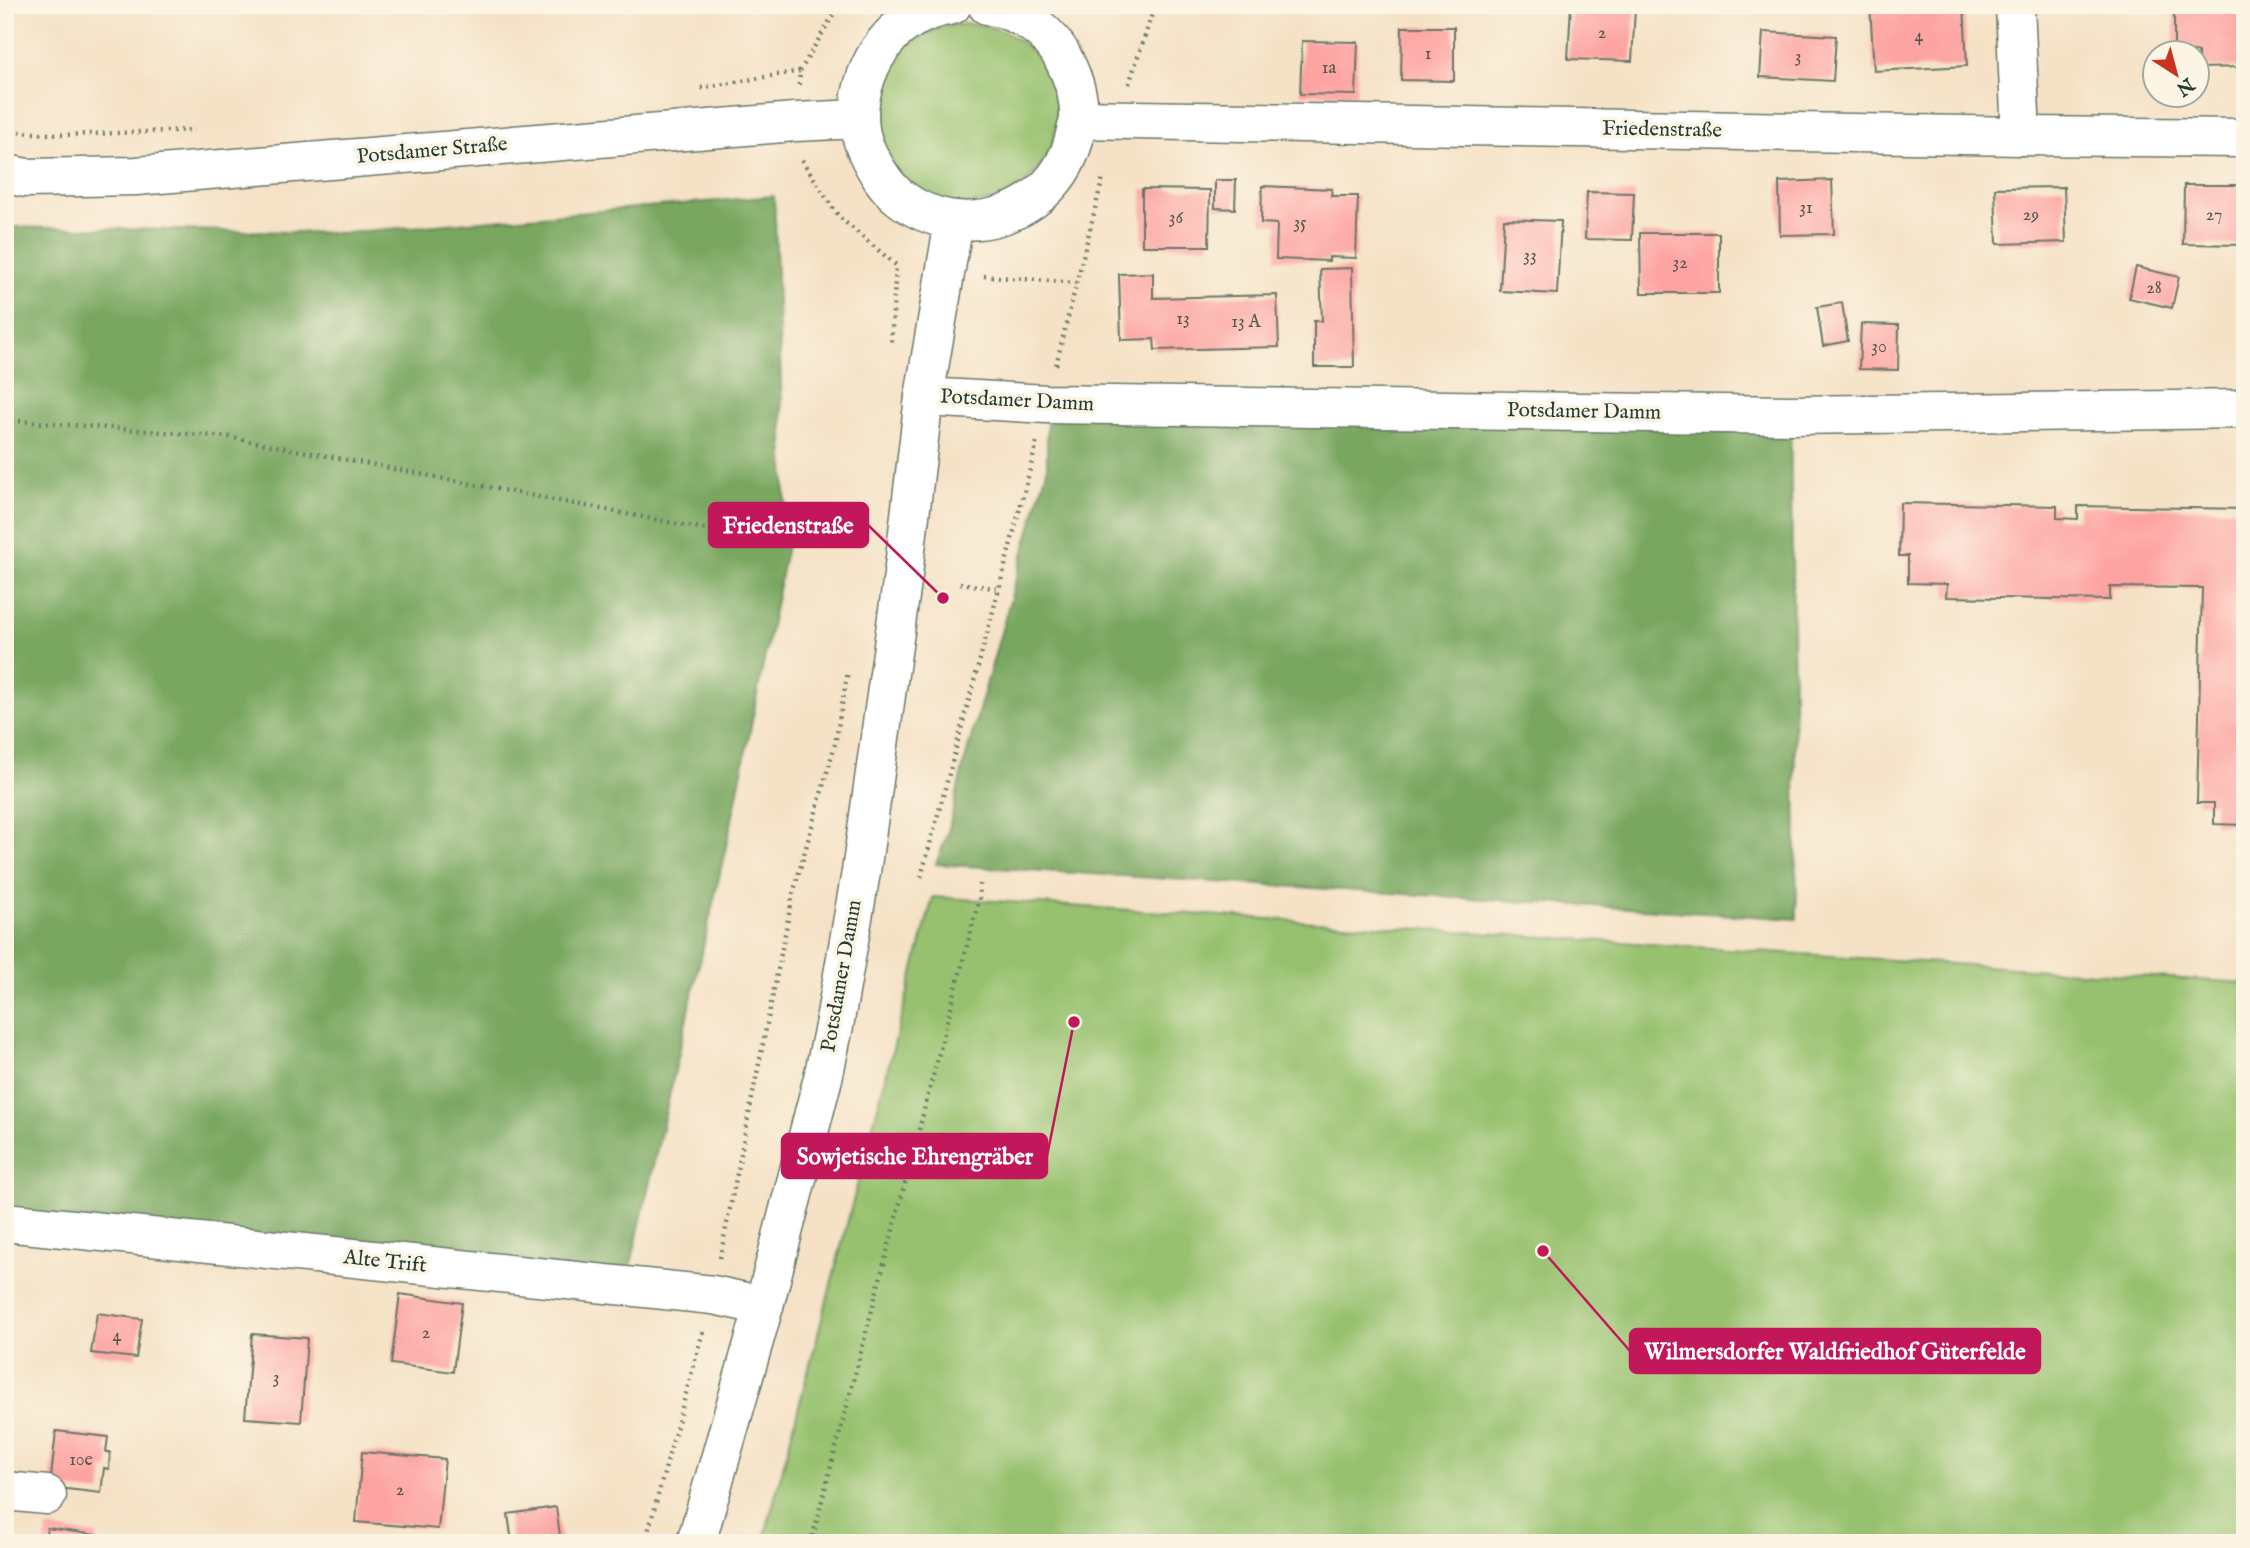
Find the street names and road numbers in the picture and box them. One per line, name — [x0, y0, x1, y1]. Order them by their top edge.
street label: Friedenstraße — [1602, 115, 1722, 145]
street label: Potsdamer Straße — [355, 131, 509, 171]
street label: Potsdamer Damm — [939, 383, 1095, 419]
street label: Potsdamer Damm — [1507, 397, 1661, 427]
street label: Potsdamer Damm — [815, 898, 869, 1054]
street label: Alte Trift — [341, 1244, 428, 1280]

